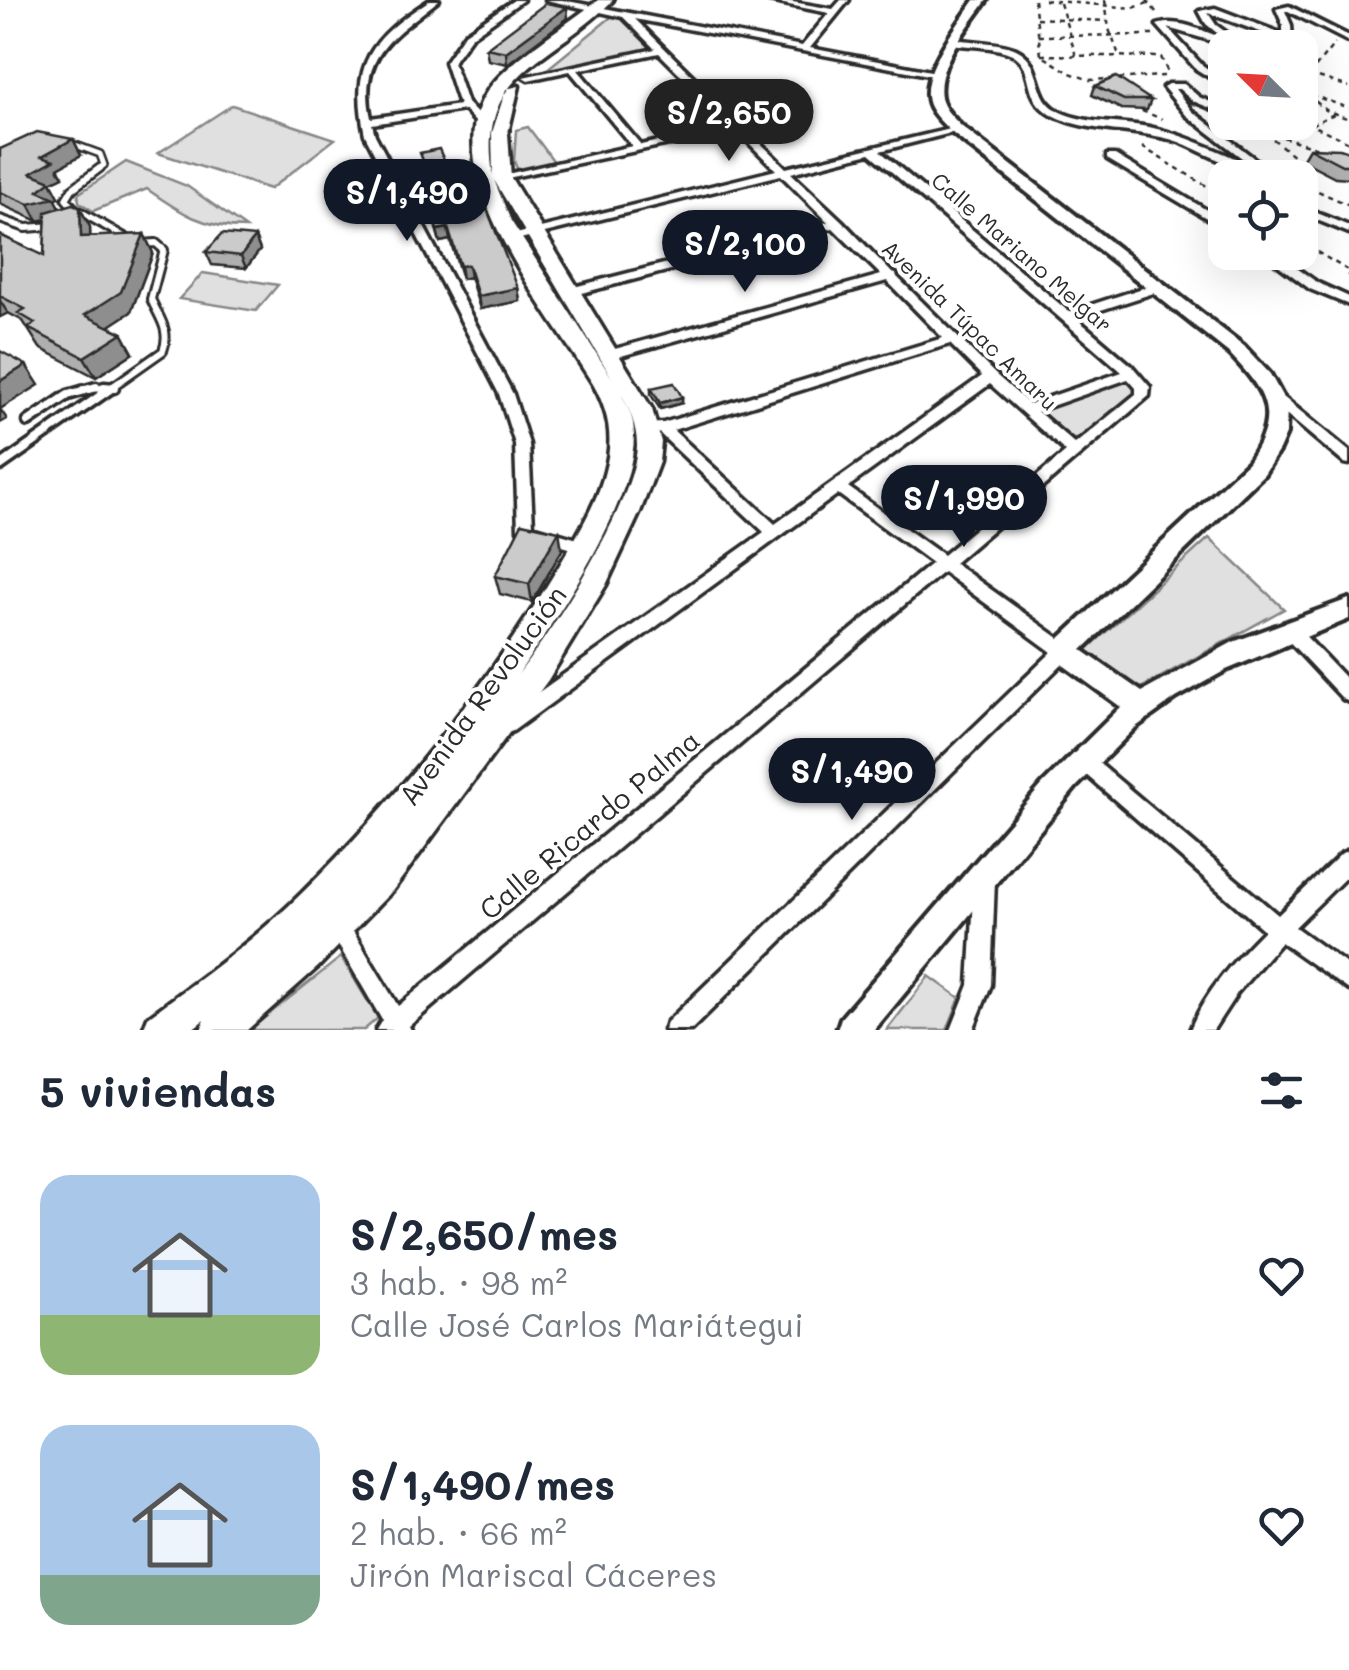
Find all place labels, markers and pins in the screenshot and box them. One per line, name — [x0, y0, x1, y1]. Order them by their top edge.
pin: S/2,650 — [637, 79, 821, 164]
pin: S/1,490 — [315, 159, 499, 244]
pin: S/2,100 — [653, 210, 837, 295]
pin: S/1,990 — [872, 465, 1056, 550]
pin: S/1,490 — [760, 738, 944, 823]

